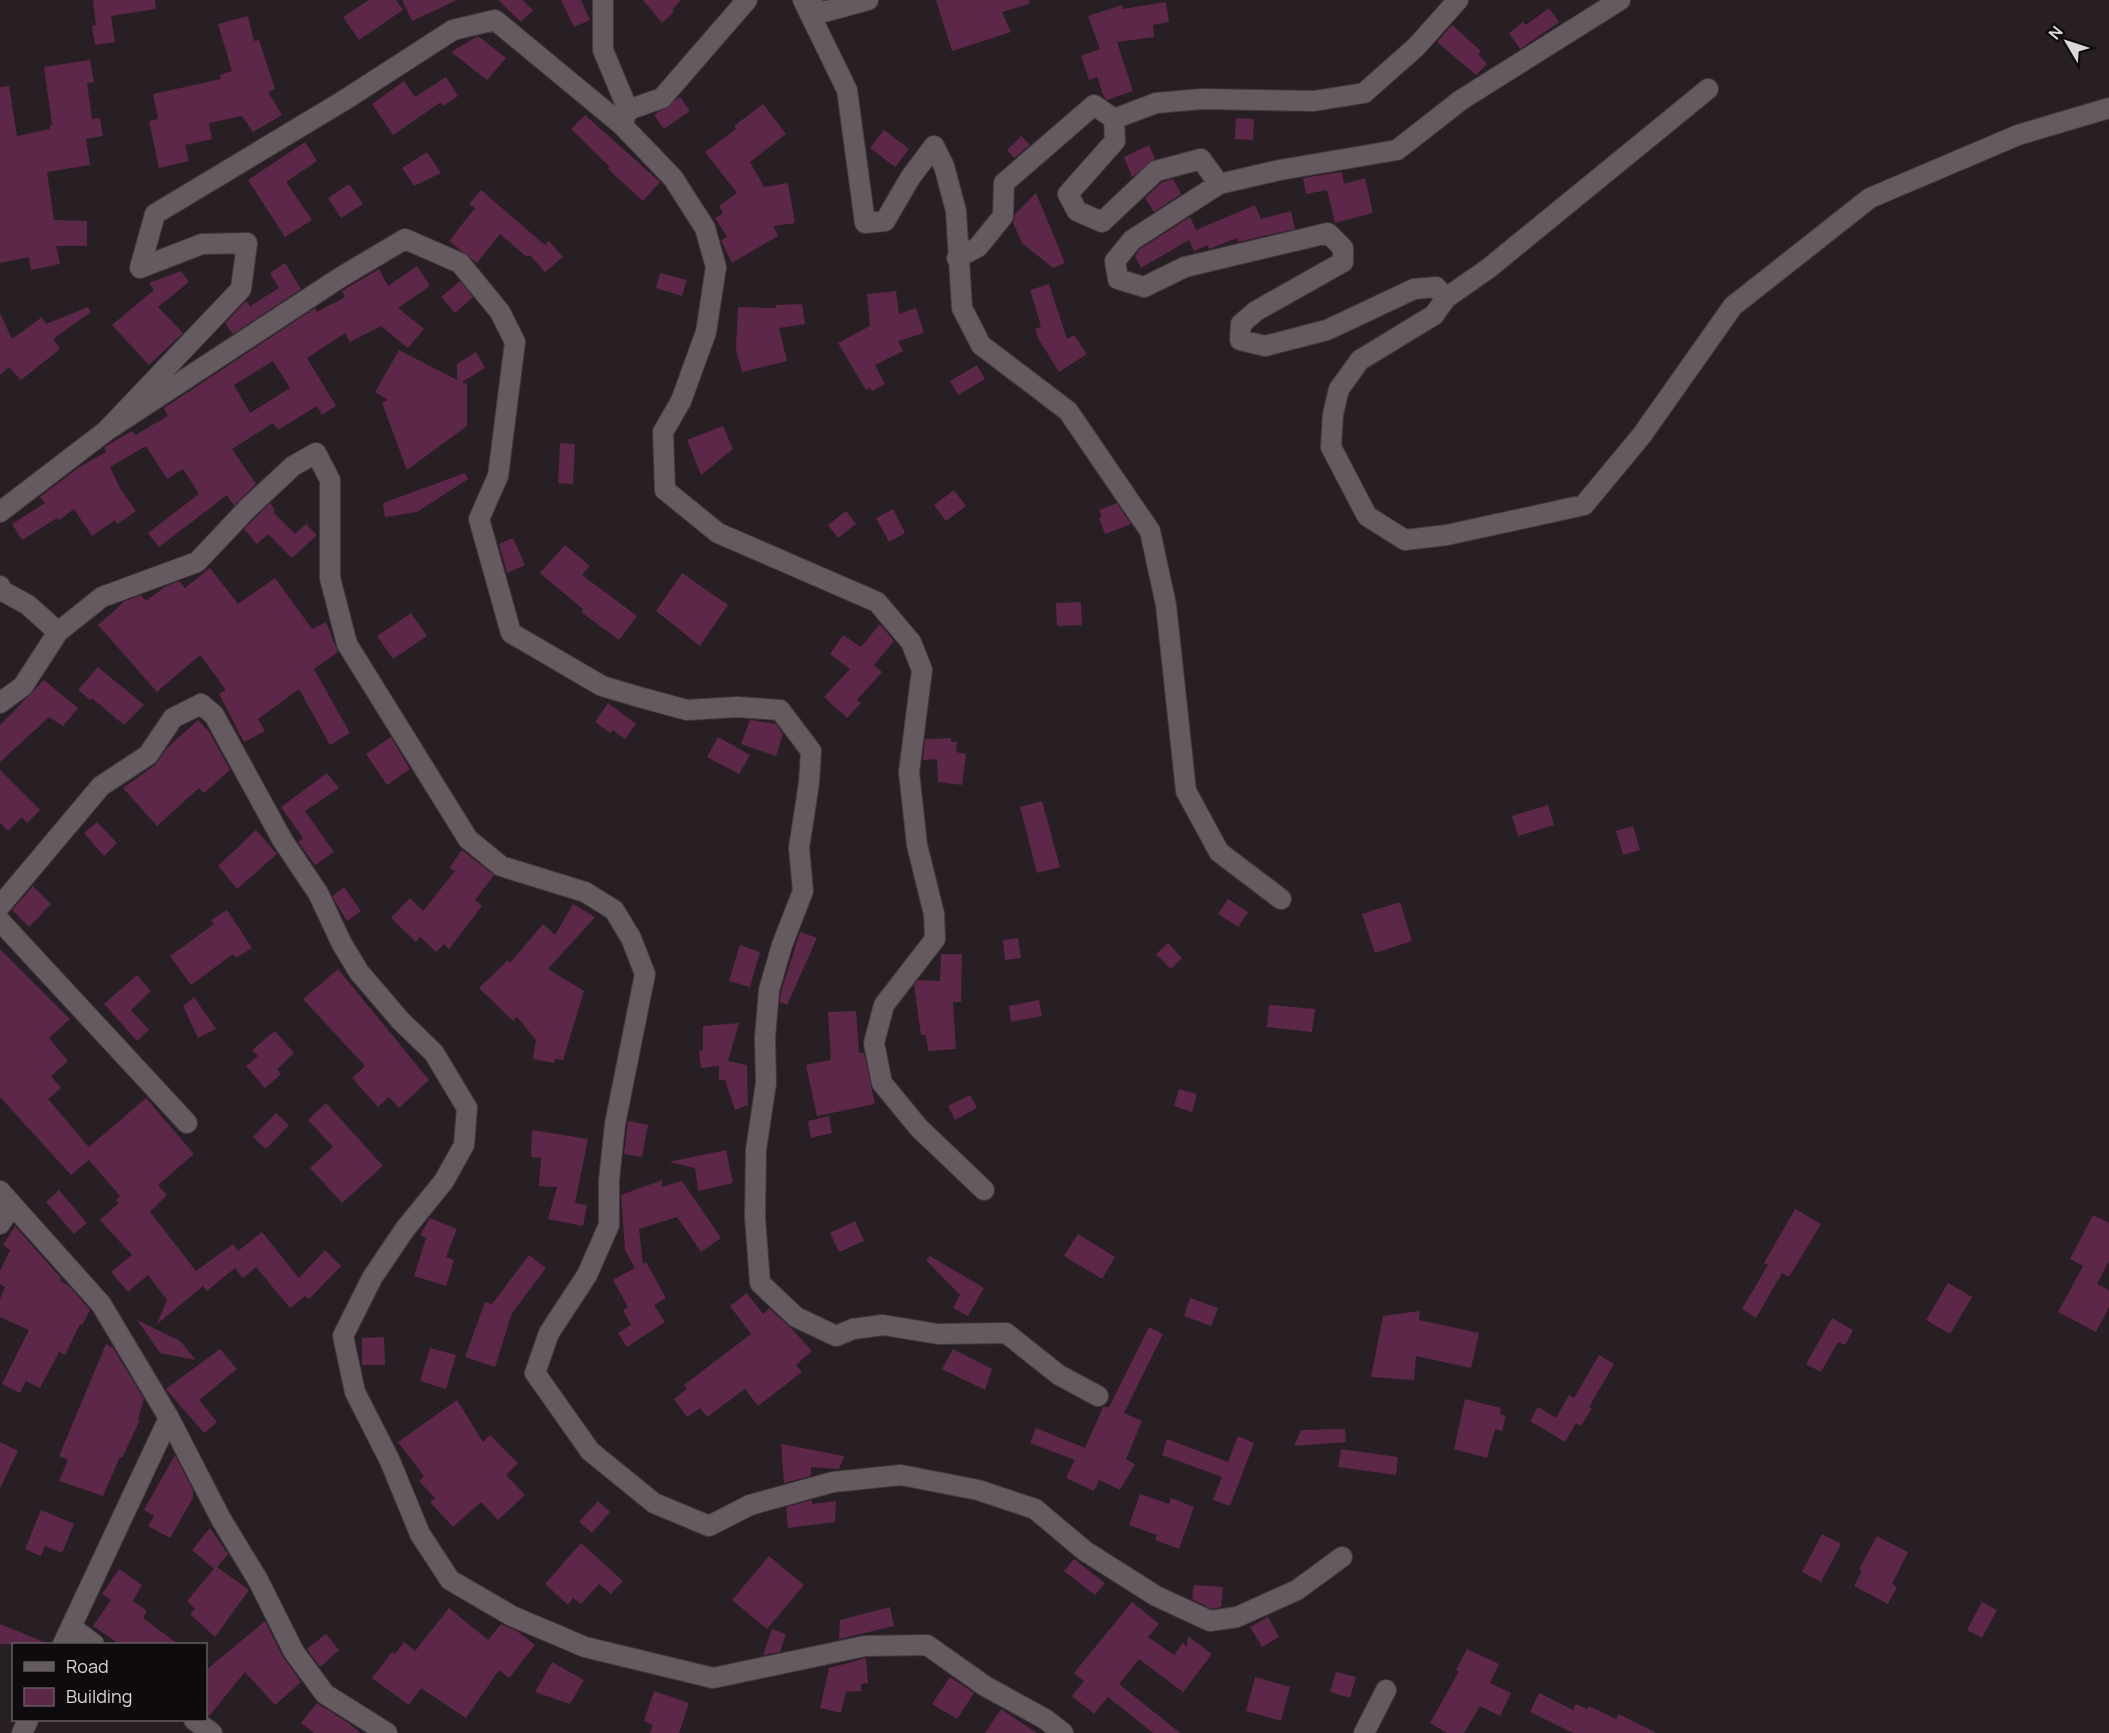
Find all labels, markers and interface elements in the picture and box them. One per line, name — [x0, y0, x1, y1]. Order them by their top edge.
north arrow — [2037, 12, 2097, 72]
text: N — [2043, 21, 2068, 44]
legend — [12, 1643, 207, 1721]
text: Road — [66, 1654, 109, 1678]
text: Building — [66, 1684, 132, 1708]

